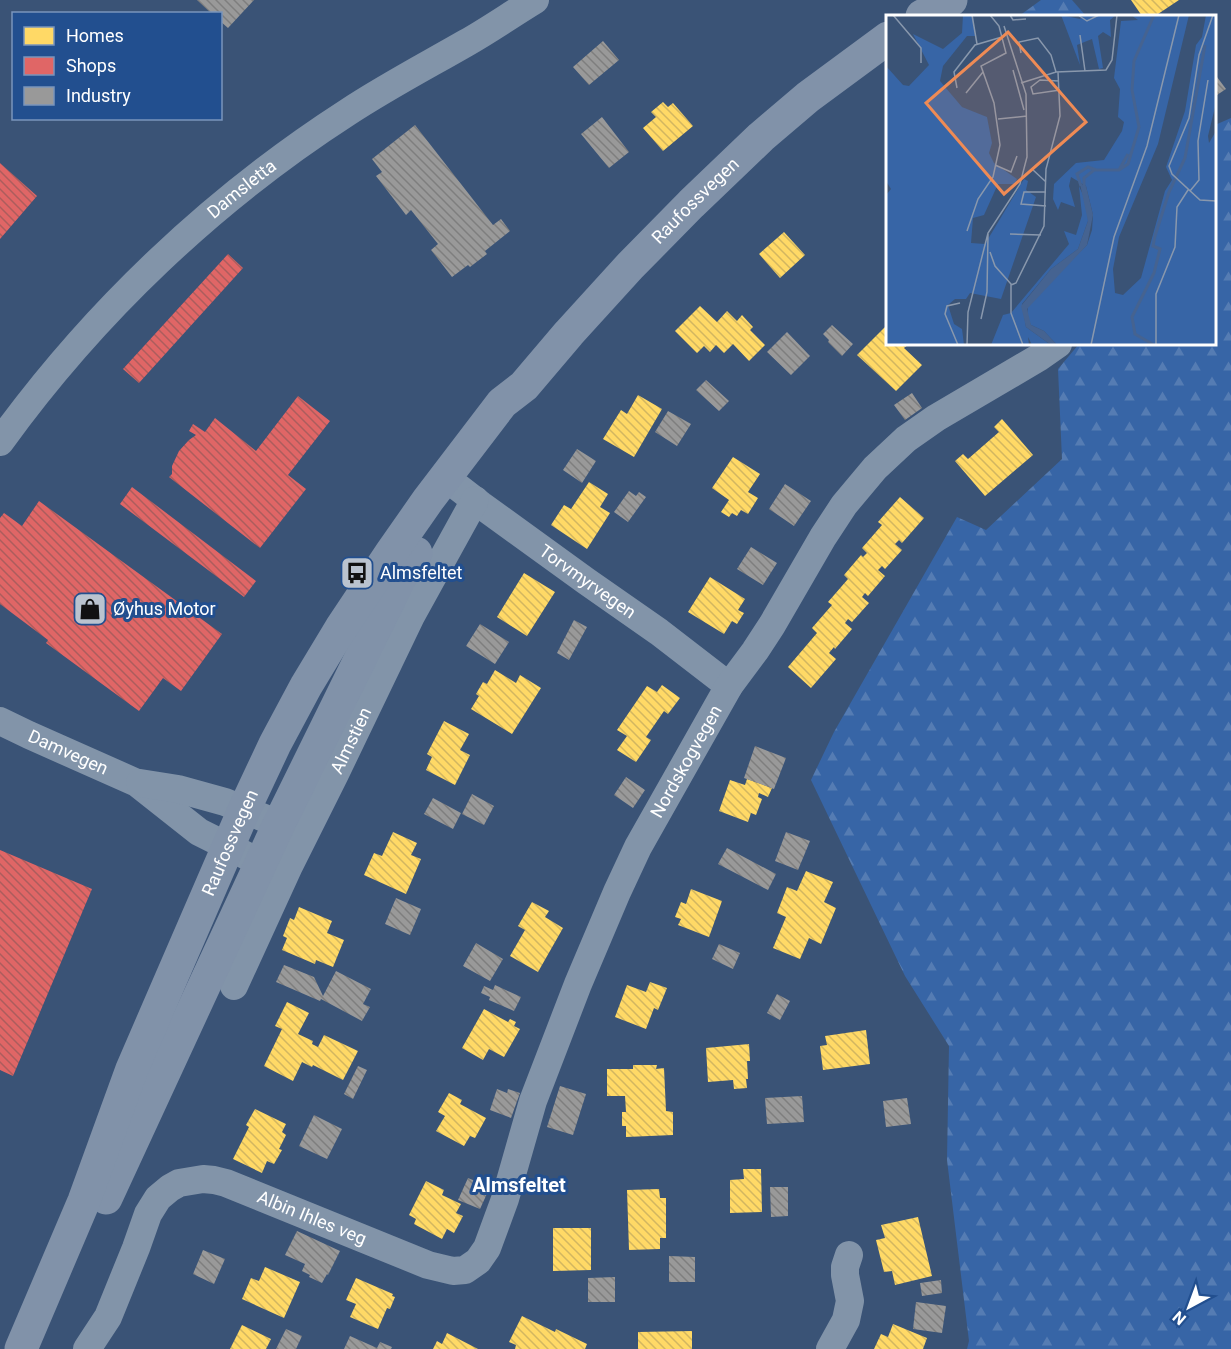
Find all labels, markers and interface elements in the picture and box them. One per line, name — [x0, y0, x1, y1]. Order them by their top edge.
legend — [12, 12, 222, 120]
inset map — [886, 15, 1216, 345]
text: Homes — [66, 25, 124, 46]
text: Shops — [66, 55, 116, 76]
text: Industry — [66, 85, 131, 106]
street label: Raufossvegen — [647, 153, 743, 248]
street label: Damsletta — [203, 155, 280, 222]
street label: Torvmyrvegen — [535, 540, 640, 623]
bus stop icon: Almsfeltet — [339, 555, 375, 591]
place label: Almsfeltet — [380, 562, 463, 583]
shop icon: Øyhus Motor — [72, 591, 108, 627]
place label: Øyhus Motor — [113, 598, 216, 619]
street label: Nordskogvegen — [646, 701, 726, 821]
street label: Almstien — [326, 704, 376, 777]
street label: Damvegen — [25, 725, 111, 779]
street label: Raufossvegen — [197, 786, 262, 899]
district label: Almsfeltet — [472, 1173, 566, 1197]
street label: Albin Ihles veg — [254, 1186, 370, 1249]
north arrow — [1159, 1277, 1219, 1337]
text: N — [1169, 1307, 1190, 1329]

